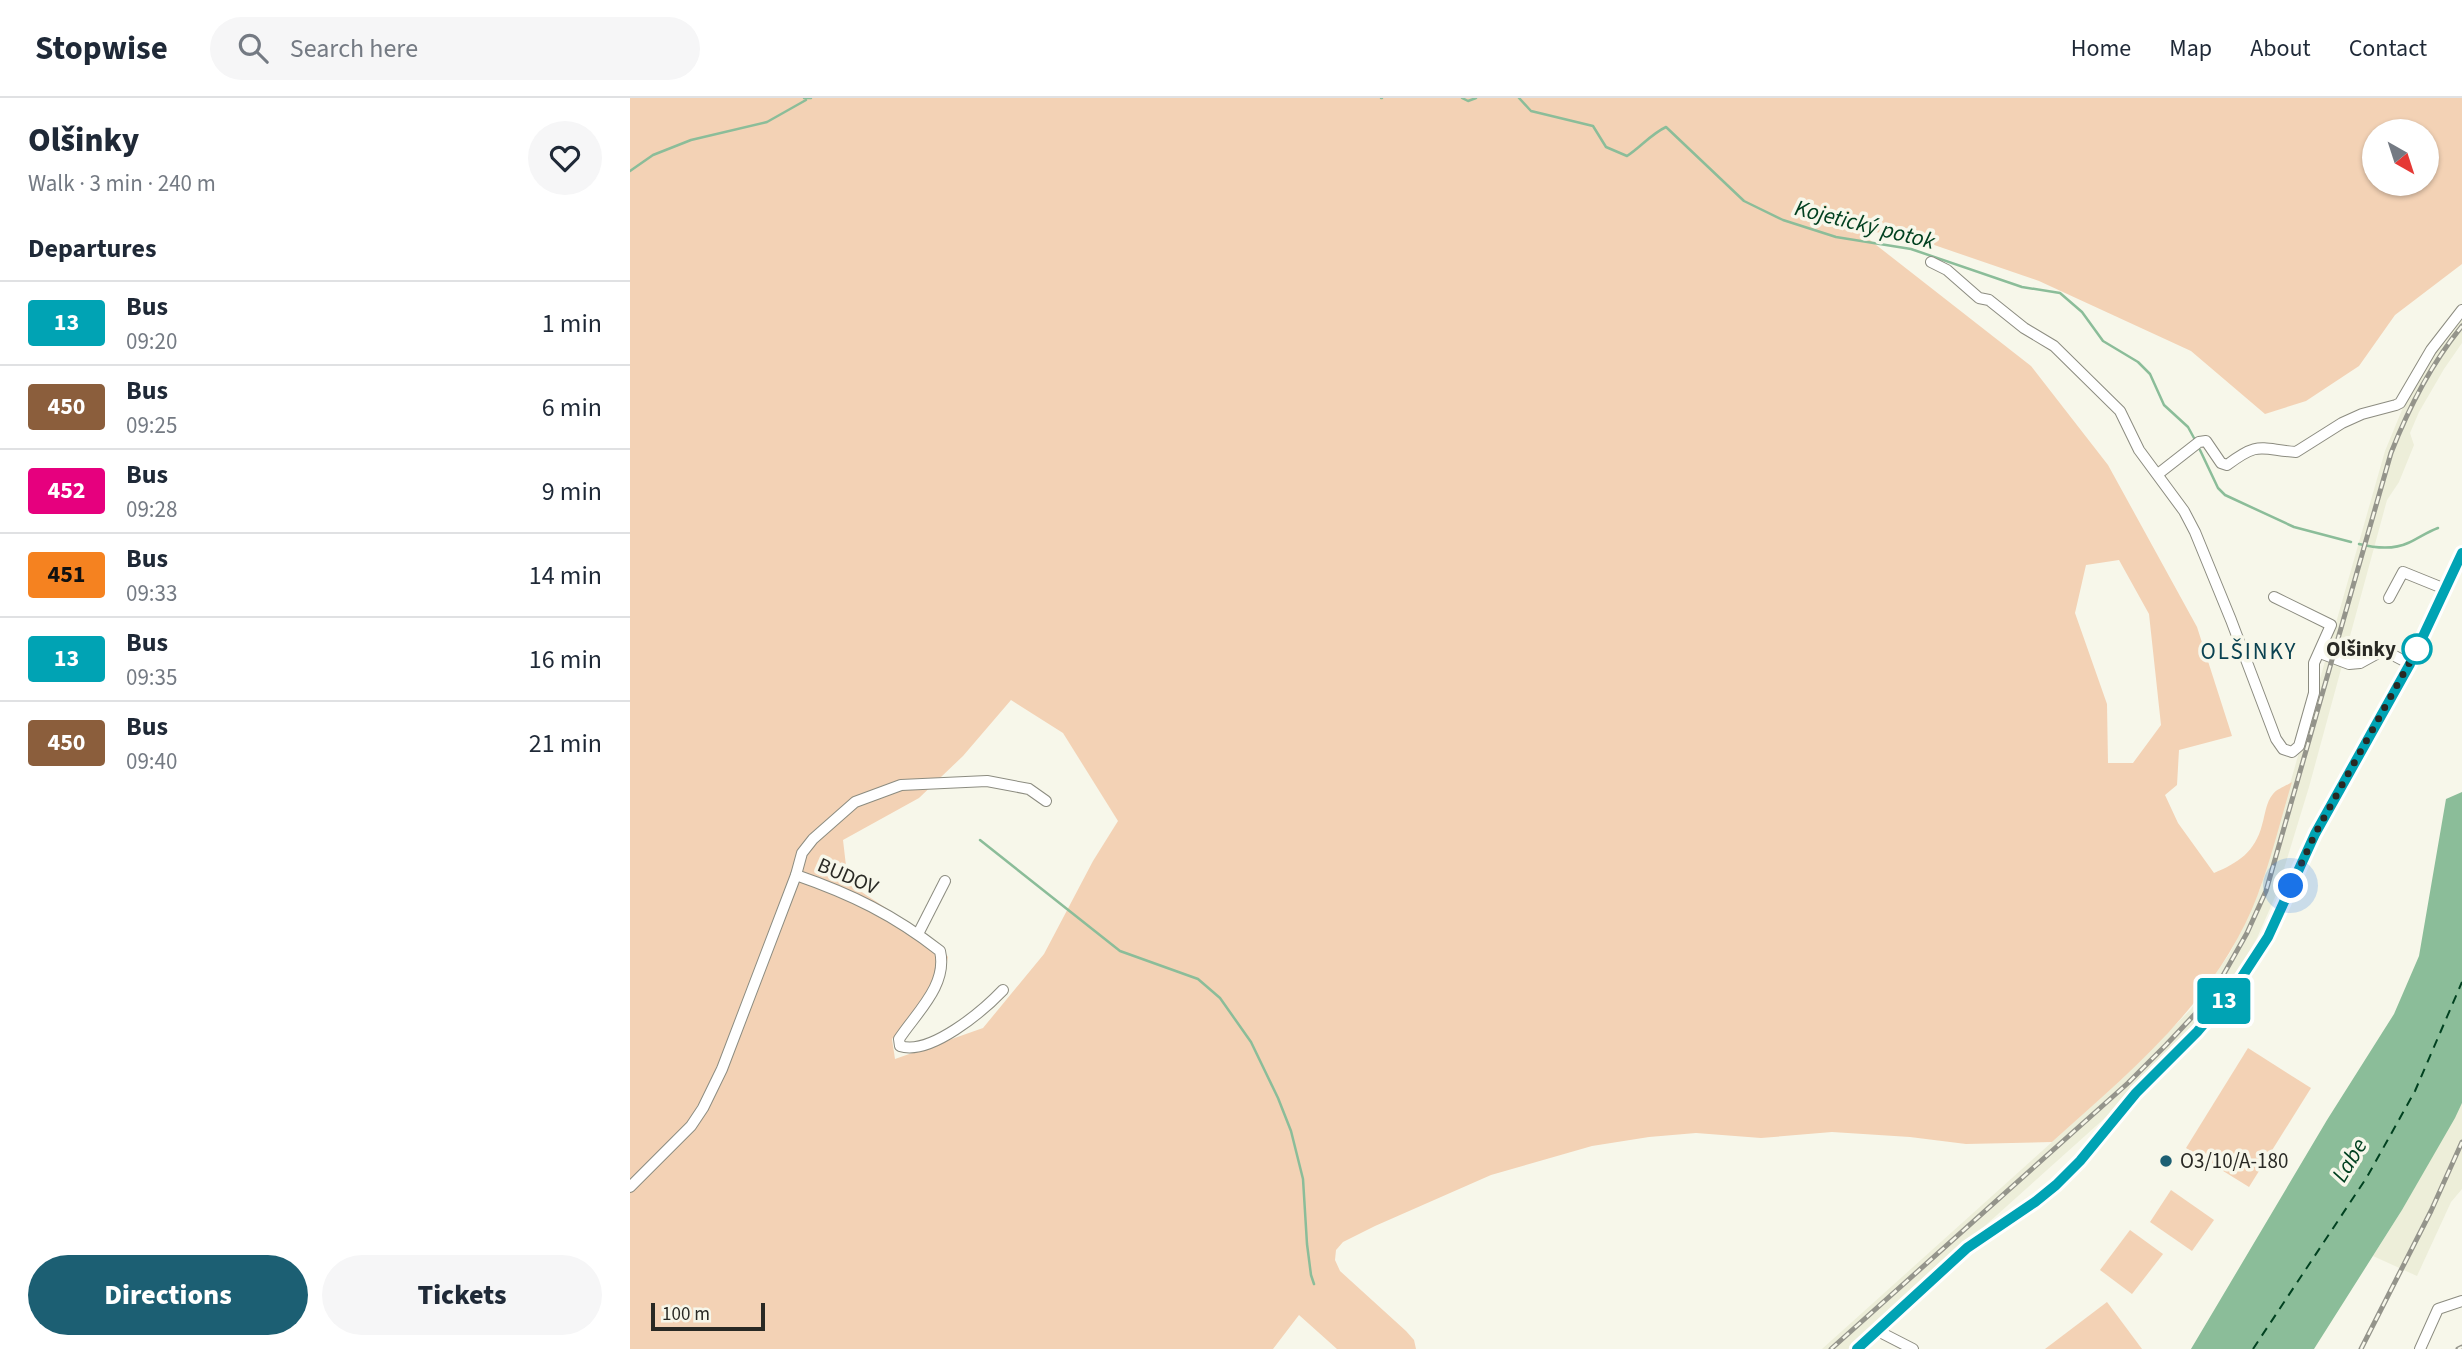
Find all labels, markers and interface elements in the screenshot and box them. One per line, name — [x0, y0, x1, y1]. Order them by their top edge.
search box — [210, 17, 700, 80]
text: Stopwise — [35, 25, 168, 72]
icon: search — [234, 29, 272, 67]
text: Search here — [290, 30, 418, 67]
text: Home — [2071, 31, 2131, 66]
text: Map — [2169, 31, 2212, 66]
text: About — [2250, 31, 2311, 66]
text: Contact — [2349, 31, 2427, 66]
text: Olšinky — [28, 117, 139, 164]
north arrow — [2362, 119, 2440, 196]
map controls — [2362, 119, 2439, 196]
button: heart — [528, 121, 602, 195]
text: Walk · 3 min · 240 m — [28, 167, 216, 200]
water label: Kojetický potok — [1791, 191, 1939, 258]
text: Departures — [28, 230, 156, 267]
text: Bus — [126, 288, 168, 325]
text: 13 — [54, 305, 79, 340]
text: 1 min — [542, 305, 602, 342]
text: 09:20 — [126, 325, 177, 358]
text: Bus — [126, 372, 168, 409]
text: 450 — [47, 389, 86, 424]
text: 6 min — [542, 389, 602, 426]
text: 09:25 — [126, 409, 177, 442]
text: Bus — [126, 456, 168, 493]
text: 452 — [47, 473, 86, 508]
text: 9 min — [542, 473, 602, 510]
text: 09:28 — [126, 493, 177, 526]
text: Bus — [126, 540, 168, 577]
text: 451 — [47, 557, 86, 592]
text: 14 min — [529, 557, 602, 594]
text: 09:33 — [126, 577, 177, 610]
text: Bus — [126, 624, 168, 661]
place label: Olšinky — [2326, 634, 2396, 664]
marker: Olšinky — [2402, 634, 2432, 664]
district label: OLŠINKY — [2200, 635, 2298, 668]
text: 13 — [54, 641, 79, 676]
text: 16 min — [529, 641, 602, 678]
text: 09:35 — [126, 661, 177, 694]
text: Bus — [126, 708, 168, 745]
text: 450 — [47, 725, 86, 760]
text: 21 min — [529, 725, 602, 762]
text: 09:40 — [126, 745, 177, 778]
street label: BUDOV — [813, 850, 883, 902]
your location — [2273, 868, 2308, 903]
line badge: 13 — [2192, 978, 2256, 1024]
text: 13 — [2211, 983, 2237, 1018]
water label: Labe — [2323, 1132, 2375, 1188]
place label: O3/10/A-180 — [2180, 1146, 2288, 1176]
marker: O3/10/A-180 — [2158, 1153, 2174, 1169]
button: Directions — [28, 1255, 308, 1335]
button: Tickets — [322, 1255, 602, 1335]
scale bar — [651, 1300, 765, 1332]
text: 100 m — [662, 1301, 710, 1328]

